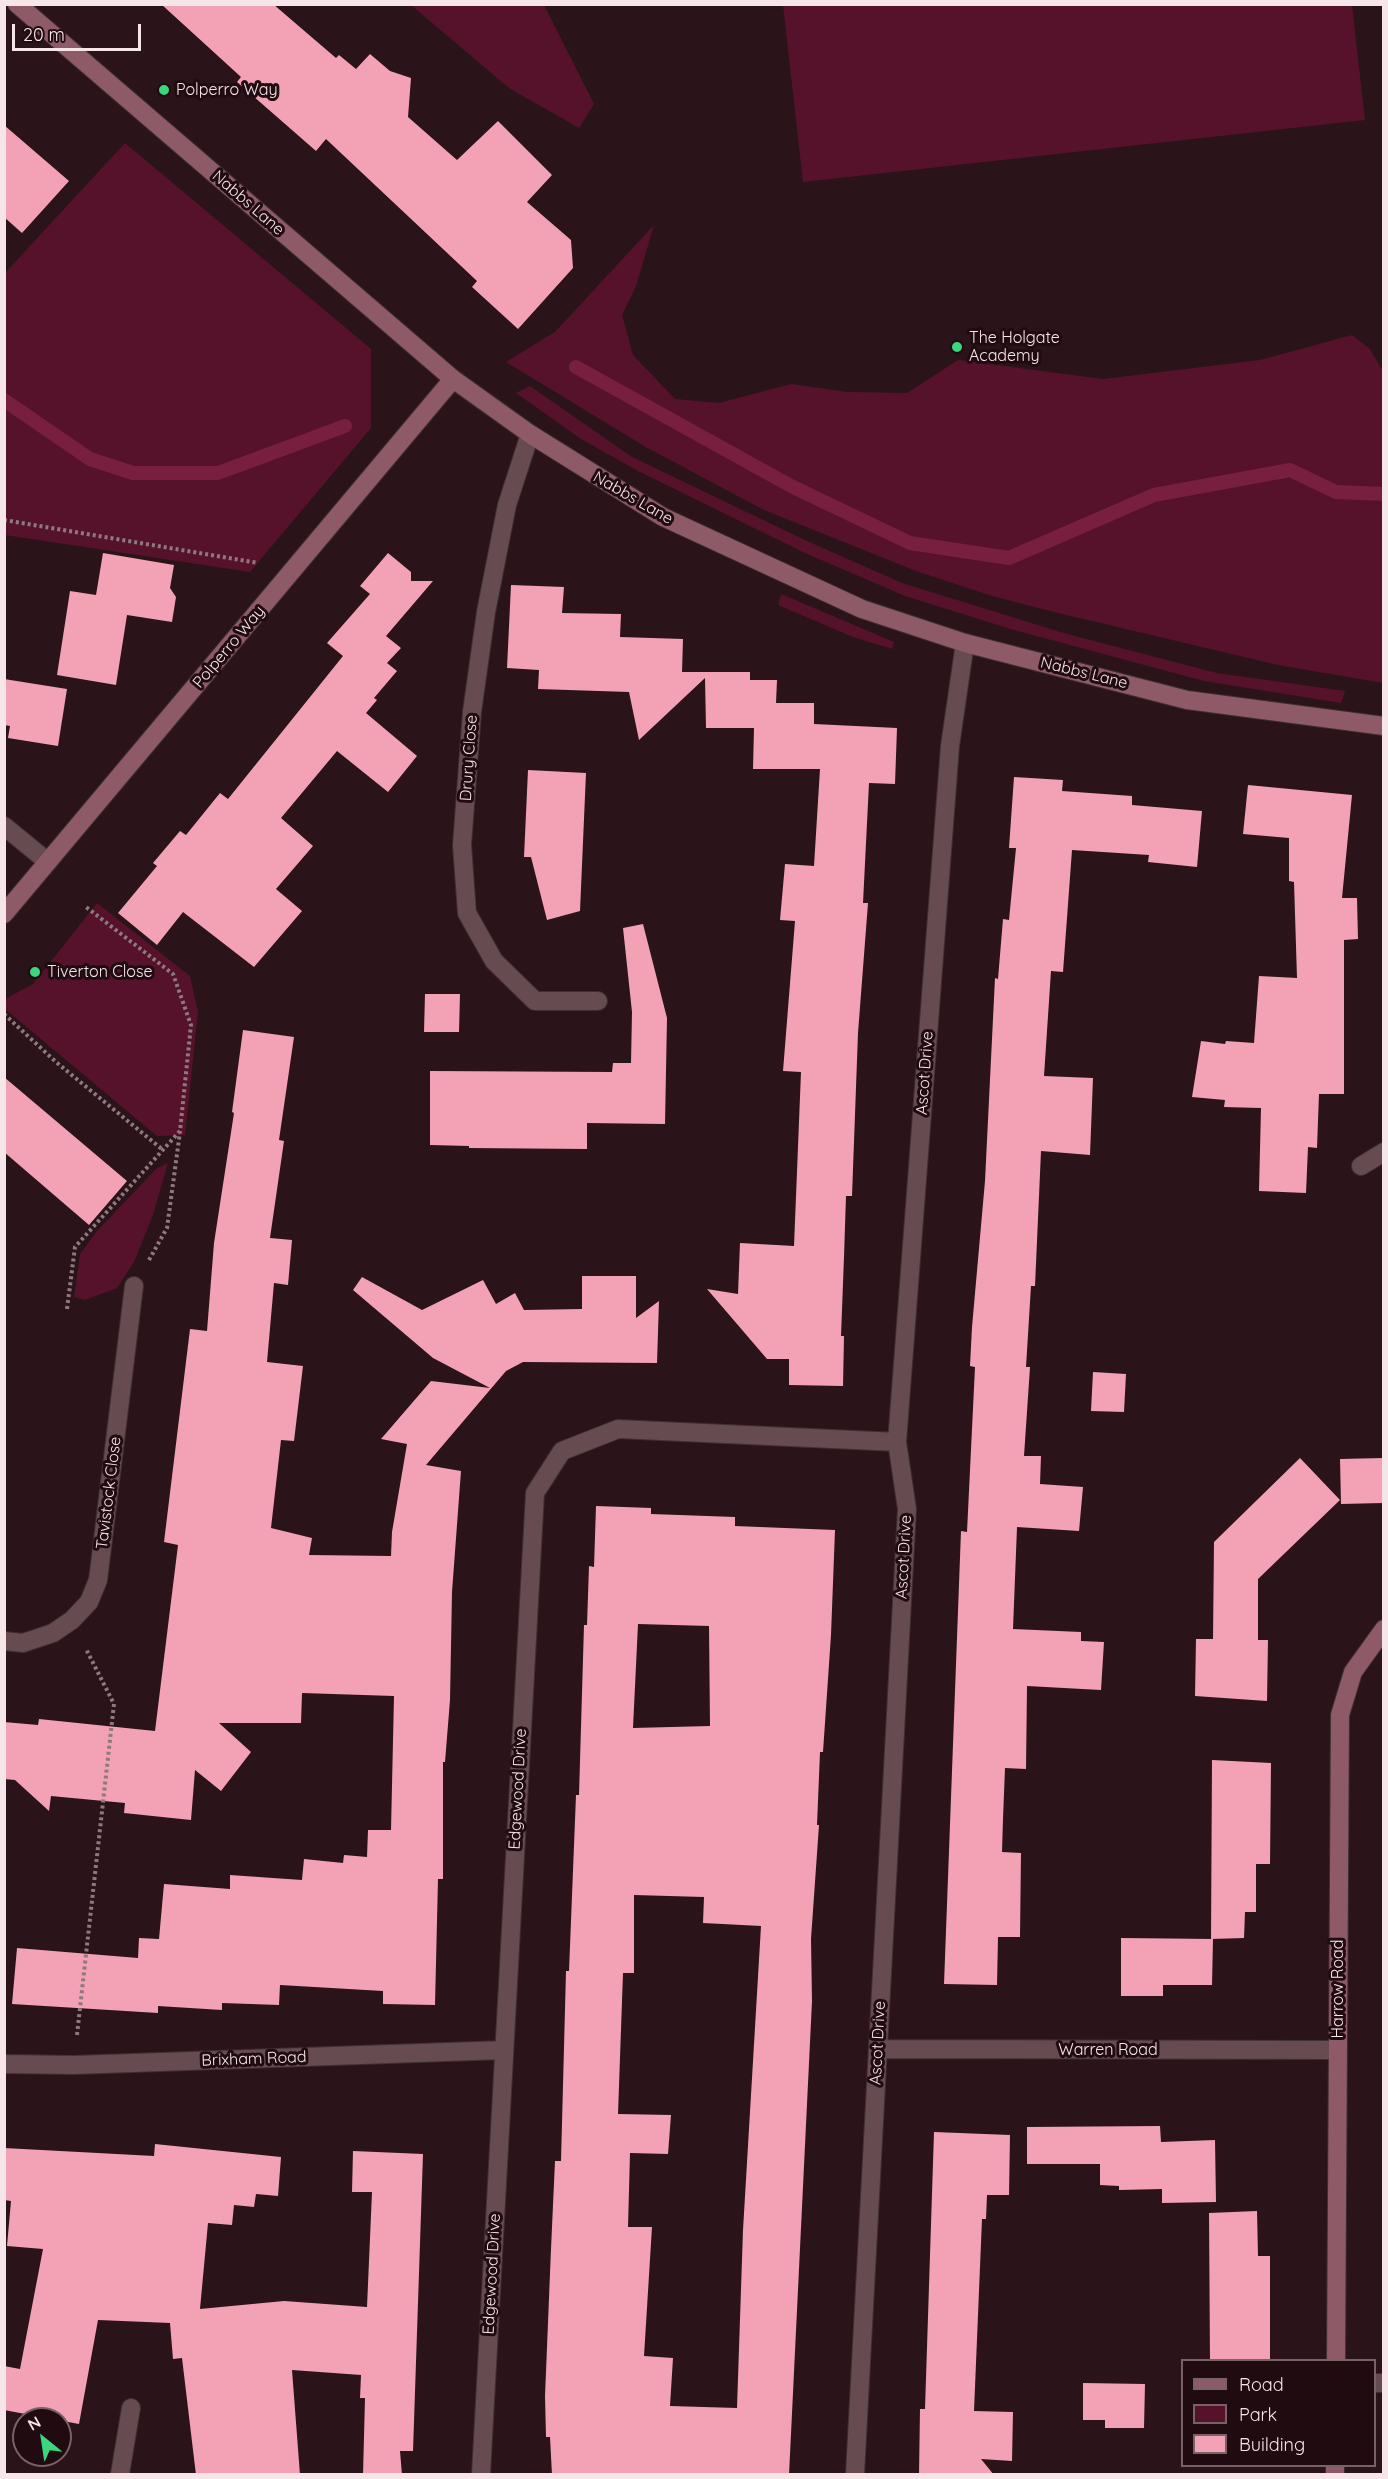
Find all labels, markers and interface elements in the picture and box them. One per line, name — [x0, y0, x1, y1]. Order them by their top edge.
scale bar — [15, 12, 144, 50]
text: 20 m — [23, 23, 65, 46]
place label: Polperro Way — [176, 80, 278, 100]
marker: Polperro Way — [157, 83, 171, 97]
street label: Nabbs Lane — [208, 167, 288, 239]
place label: The Holgate Academy — [969, 328, 1060, 366]
marker: The Holgate Academy — [950, 340, 964, 354]
street label: Nabbs Lane — [590, 467, 676, 529]
street label: Polperro Way — [189, 602, 269, 692]
street label: Nabbs Lane — [1038, 653, 1130, 693]
street label: Drury Close — [456, 714, 482, 802]
place label: Tiverton Close — [47, 962, 152, 982]
marker: Tiverton Close — [28, 965, 42, 979]
street label: Ascot Drive — [912, 1030, 938, 1116]
street label: Tavistock Close — [93, 1436, 125, 1550]
street label: Ascot Drive — [892, 1514, 916, 1600]
street label: Edgewood Drive — [505, 1728, 531, 1850]
street label: Harrow Road — [1328, 1940, 1348, 2038]
street label: Ascot Drive — [866, 2000, 890, 2086]
street label: Warren Road — [1058, 2040, 1158, 2060]
street label: Brixham Road — [201, 2048, 307, 2070]
street label: Edgewood Drive — [479, 2213, 505, 2335]
legend — [1181, 2359, 1376, 2467]
text: Road — [1239, 2373, 1284, 2396]
text: Park — [1239, 2403, 1277, 2426]
north arrow — [12, 2407, 72, 2467]
text: N — [24, 2412, 44, 2435]
text: Building — [1239, 2433, 1305, 2456]

